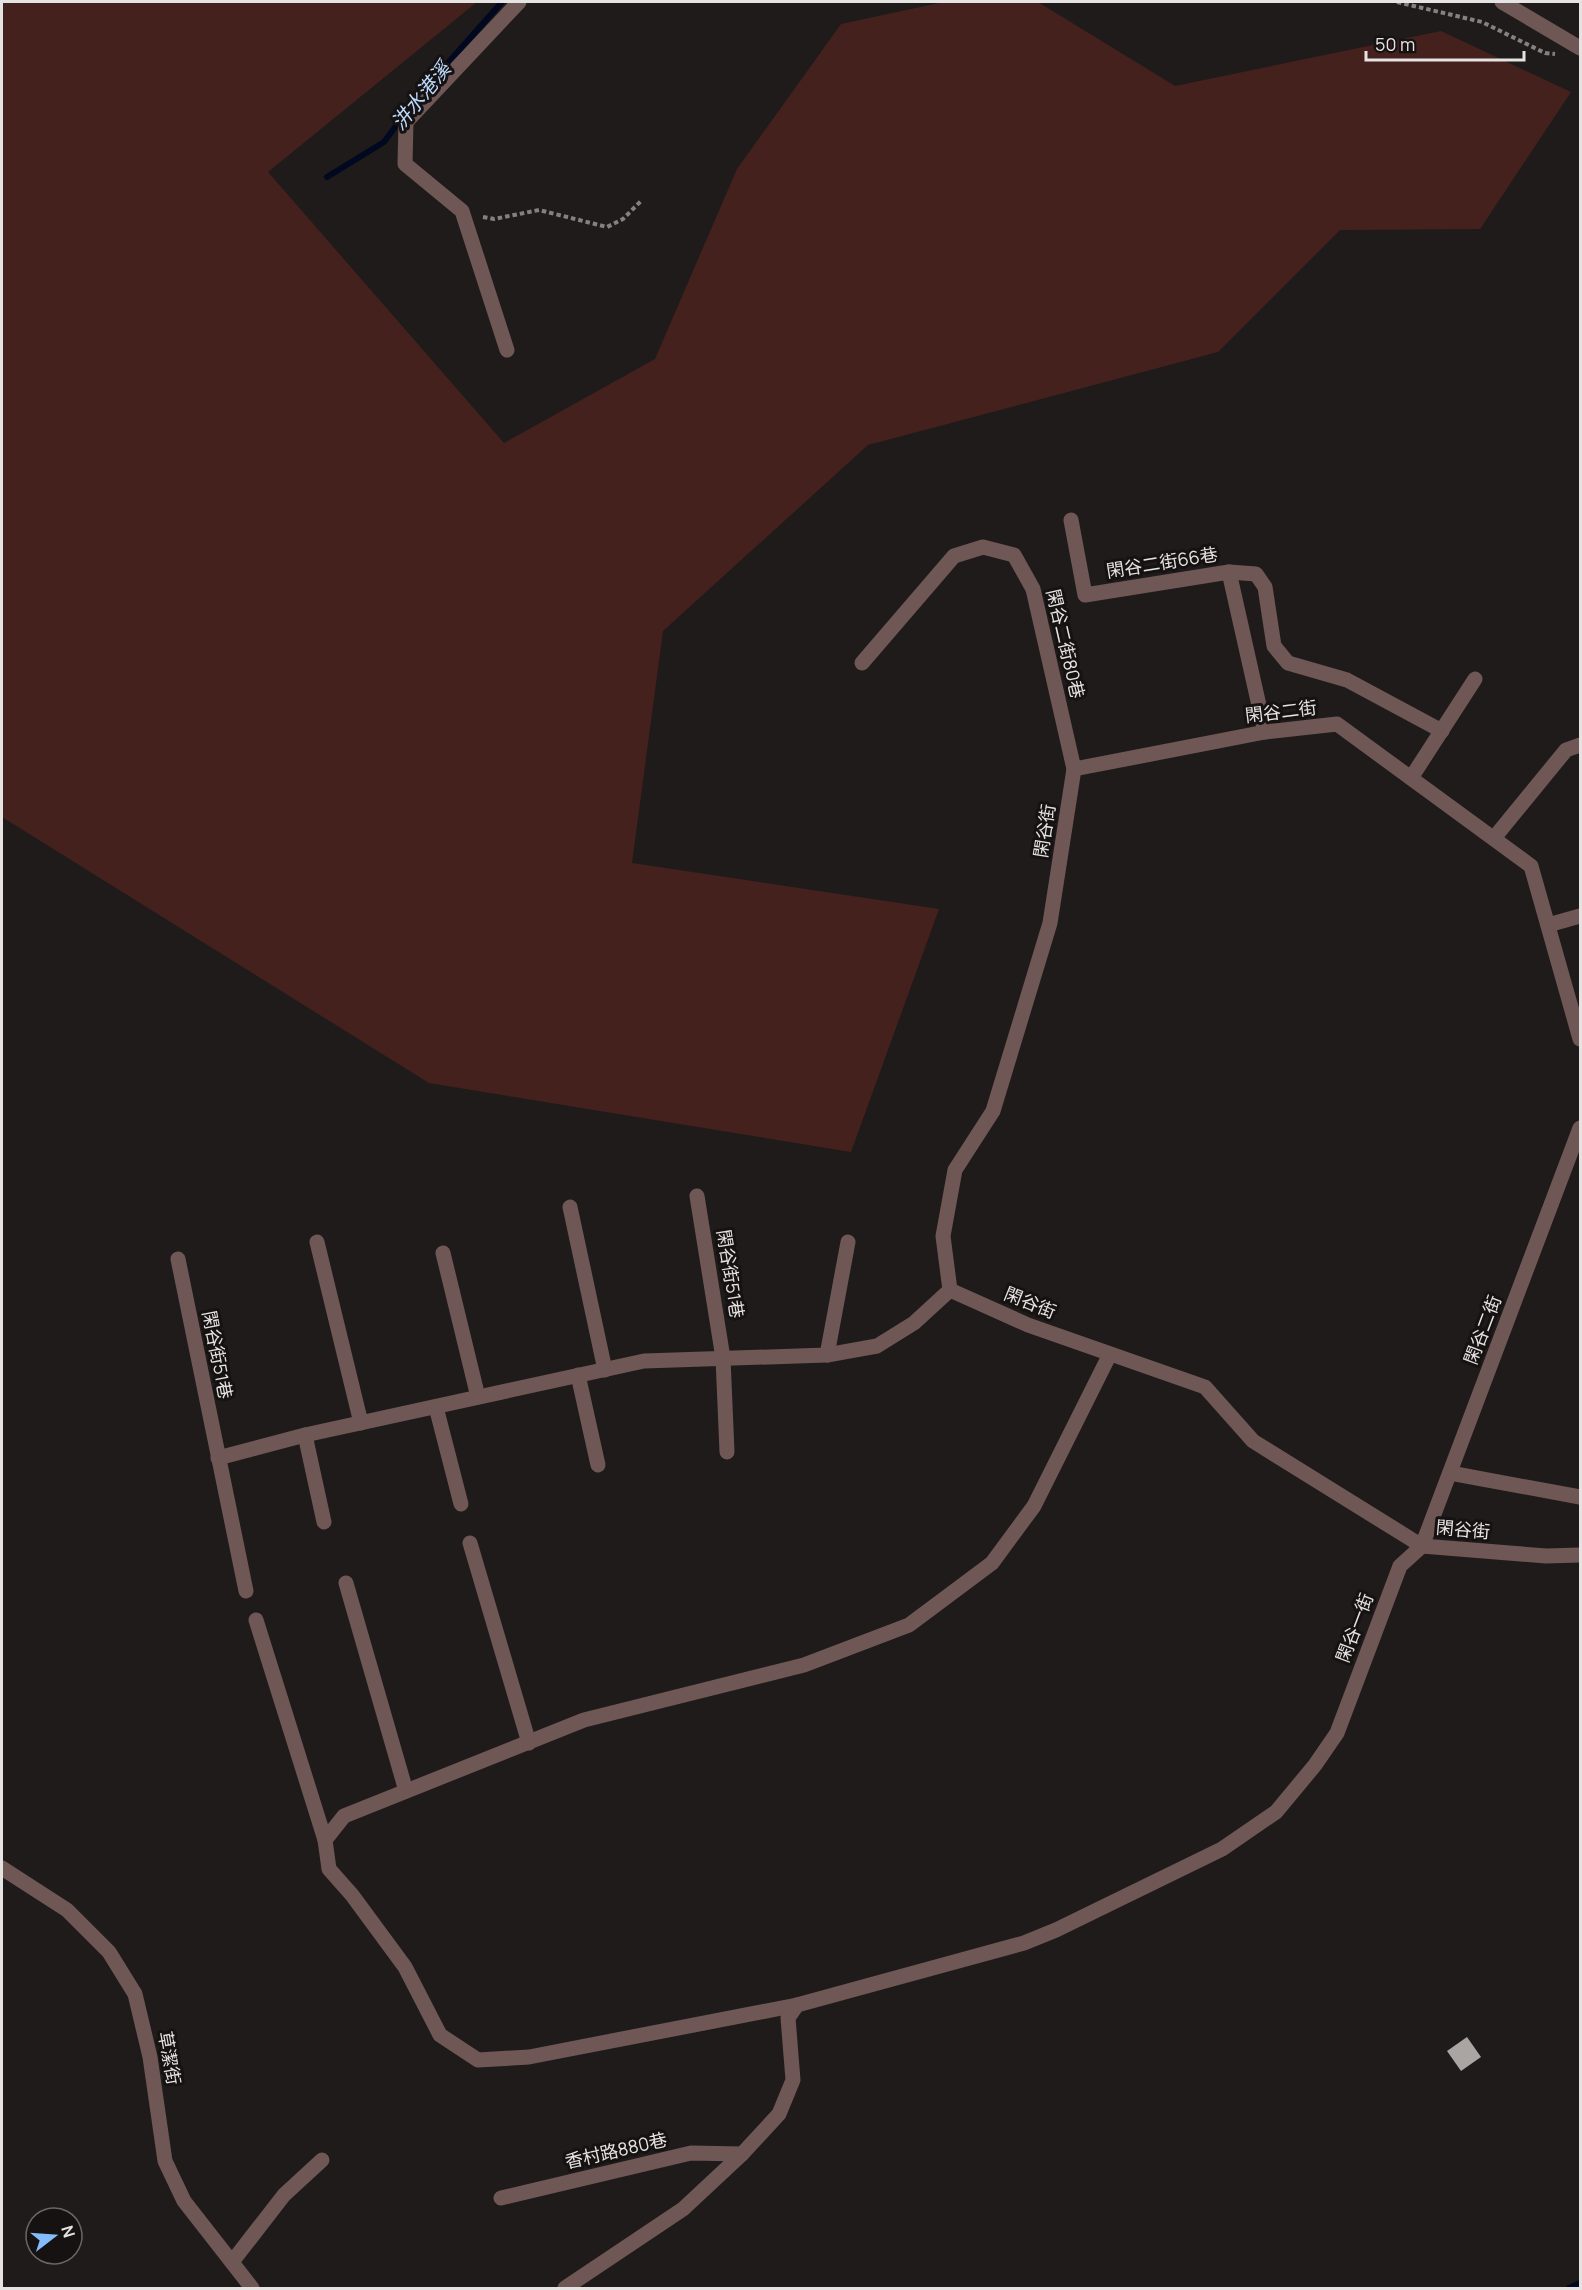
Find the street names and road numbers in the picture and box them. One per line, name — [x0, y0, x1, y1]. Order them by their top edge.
street label: 閑谷二街66巷 — [1104, 541, 1219, 583]
street label: 閑谷二街80巷 — [1042, 587, 1090, 701]
street label: 閑谷二街 — [1244, 695, 1318, 727]
street label: 閑谷街 — [1028, 802, 1060, 859]
street label: 閑谷街51巷 — [712, 1228, 750, 1320]
street label: 閑谷街 — [1001, 1281, 1060, 1323]
street label: 閑谷二街 — [1458, 1292, 1506, 1368]
street label: 閑谷街51巷 — [198, 1309, 238, 1401]
street label: 閑谷街 — [1435, 1515, 1491, 1543]
street label: 閑谷一街 — [1330, 1590, 1378, 1666]
street label: 草潔街 — [153, 2029, 186, 2086]
street label: 香村路880巷 — [562, 2127, 669, 2173]

